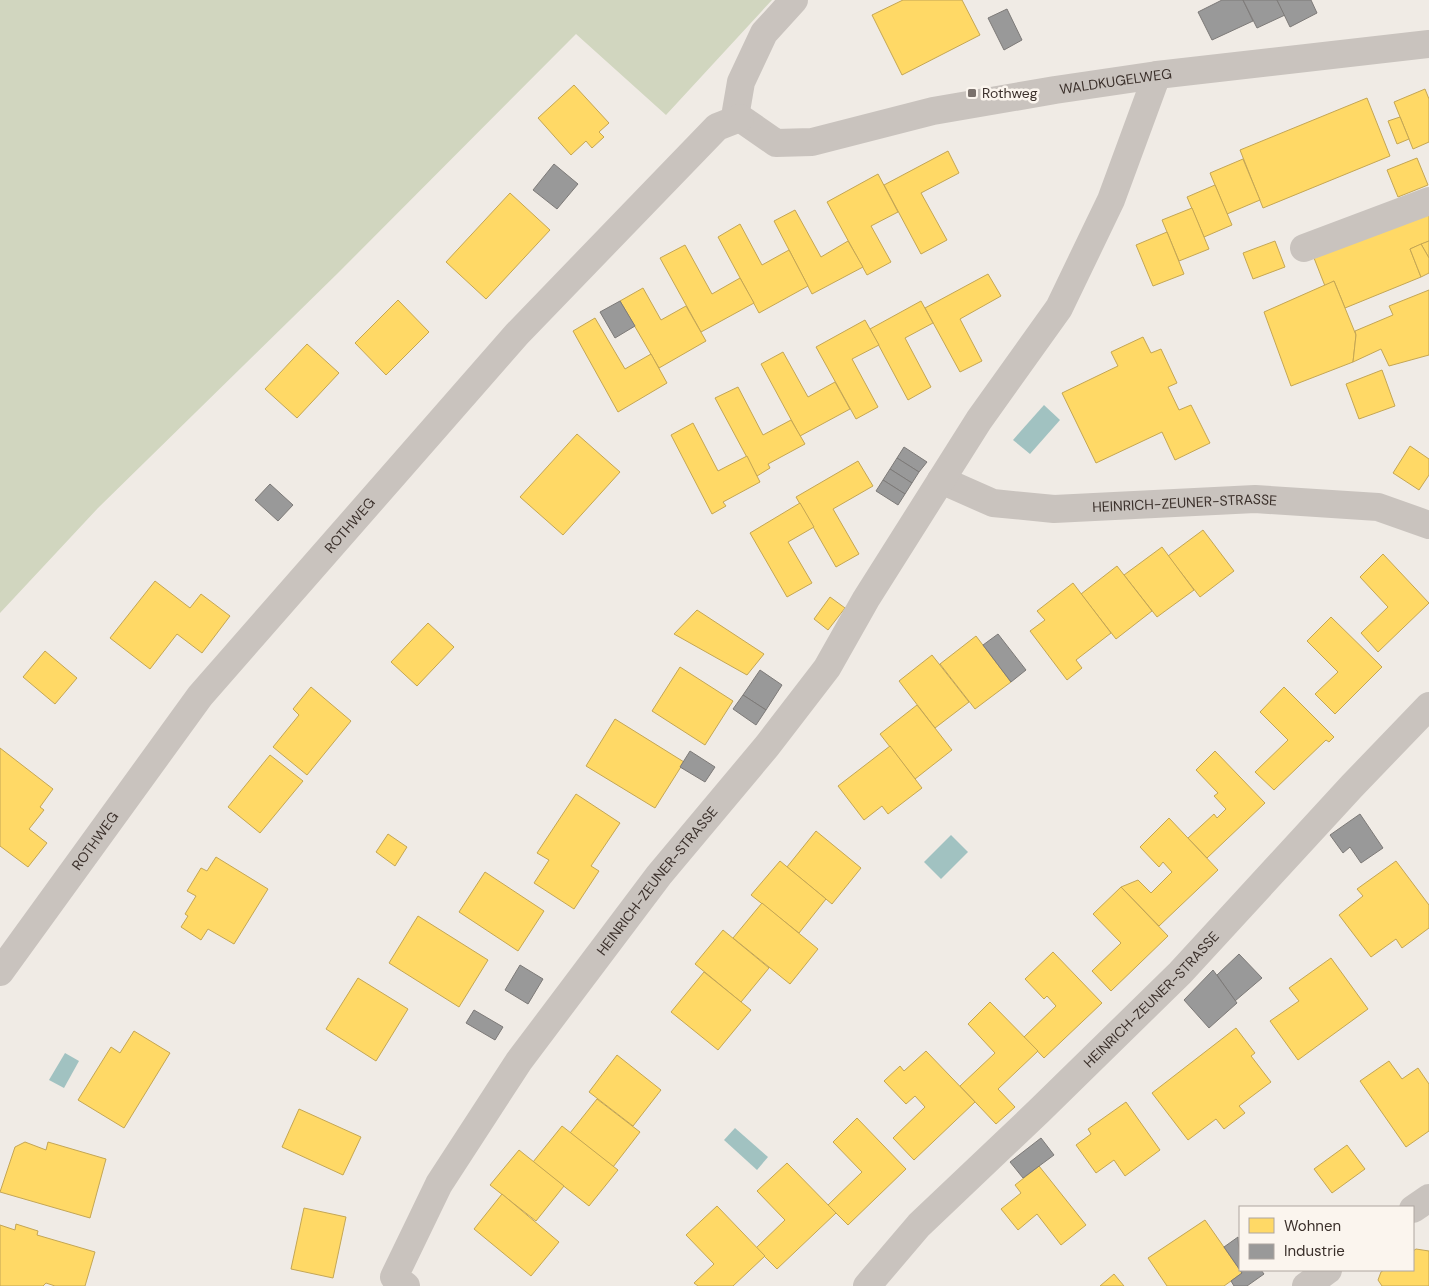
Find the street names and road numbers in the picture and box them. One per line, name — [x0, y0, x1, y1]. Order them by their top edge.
street label: WALDKUGELWEG — [1058, 64, 1173, 98]
street label: HEINRICH-ZEUNER-STRASSE — [1092, 490, 1278, 516]
street label: ROTHWEG — [320, 494, 379, 557]
street label: HEINRICH-ZEUNER-STRASSE — [593, 803, 722, 959]
street label: ROTHWEG — [68, 808, 122, 874]
street label: HEINRICH-ZEUNER-STRASSE — [1080, 927, 1223, 1071]

